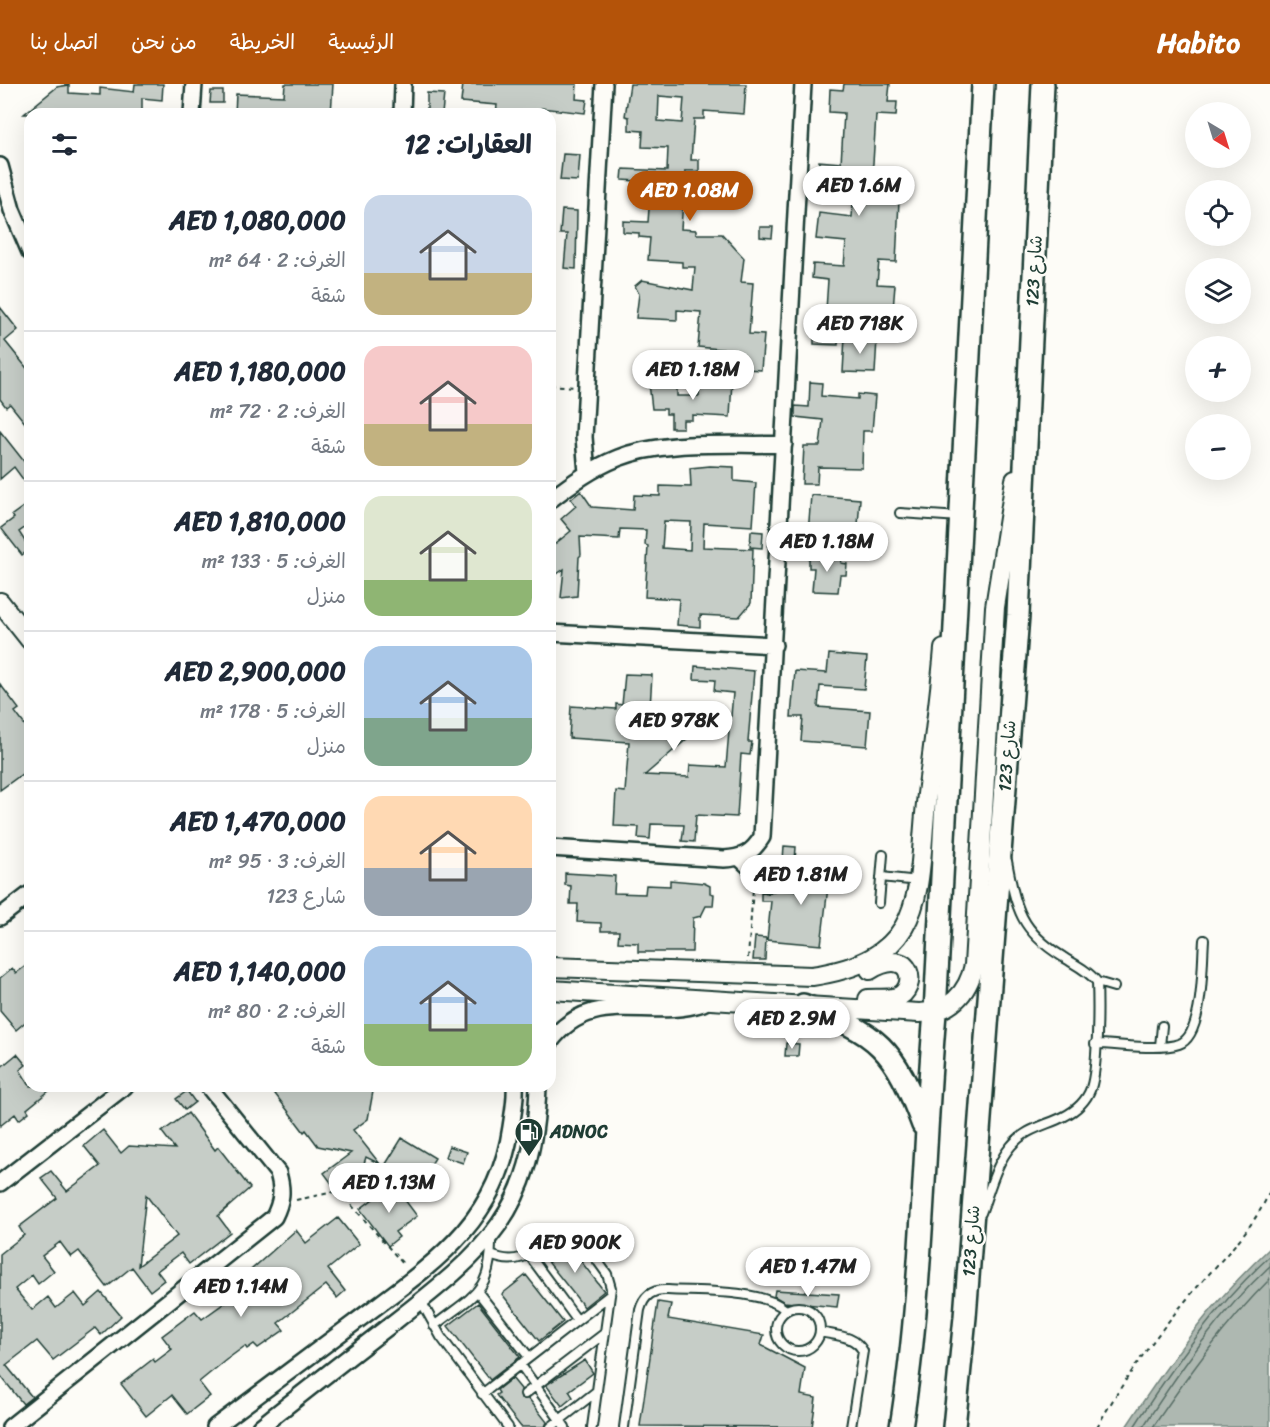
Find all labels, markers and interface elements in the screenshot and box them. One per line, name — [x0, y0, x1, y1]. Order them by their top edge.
text: Habito — [1157, 18, 1240, 67]
text: اتصل بنا — [30, 23, 98, 61]
text: من نحن — [131, 23, 197, 61]
text: الخريطة — [230, 23, 295, 61]
text: الرئيسية — [328, 23, 394, 61]
north arrow — [1185, 102, 1251, 168]
map controls — [1185, 102, 1251, 480]
text: العقارات: 12 — [404, 121, 532, 167]
icon: filters — [48, 128, 81, 161]
pin: AED 1.6M — [797, 166, 921, 217]
text: AED 1.6M — [817, 168, 901, 203]
pin: AED 1.08M — [621, 171, 759, 222]
text: AED 1.08M — [641, 173, 739, 208]
button: locate — [1185, 180, 1251, 246]
text: AED 1,080,000 — [169, 197, 346, 243]
icon: home — [412, 219, 484, 291]
street label: شارع 123 — [1016, 234, 1052, 308]
text: الغرف: 2 · 64 m² — [209, 243, 346, 278]
button: layers — [1185, 258, 1251, 324]
text: شقة — [311, 278, 346, 313]
pin: AED 718K — [798, 304, 922, 355]
text: AED 718K — [817, 306, 903, 341]
button: + — [1185, 336, 1251, 402]
text: AED 1,180,000 — [175, 348, 346, 394]
pin: AED 1.18M — [624, 350, 762, 401]
text: AED 1.18M — [646, 352, 740, 387]
icon: home — [412, 370, 484, 442]
text: الغرف: 2 · 72 m² — [210, 394, 346, 429]
button: − — [1185, 414, 1251, 480]
text: شقة — [311, 429, 346, 464]
text: AED 1,810,000 — [175, 498, 346, 544]
icon: home — [412, 520, 484, 592]
pin: AED 1.18M — [758, 522, 896, 573]
text: AED 1.18M — [780, 524, 874, 559]
text: الغرف: 5 · 133 m² — [202, 544, 346, 579]
text: منزل — [307, 579, 346, 614]
text: AED 2,900,000 — [165, 648, 346, 694]
icon: home — [412, 670, 484, 742]
text: الغرف: 5 · 178 m² — [200, 694, 346, 729]
pin: AED 978K — [612, 701, 736, 752]
text: AED 978K — [629, 703, 719, 738]
street label: شارع 123 — [989, 719, 1025, 793]
text: منزل — [307, 729, 346, 764]
text: AED 1,470,000 — [170, 798, 346, 844]
icon: home — [412, 820, 484, 892]
text: الغرف: 3 · 95 m² — [209, 844, 346, 879]
pin: AED 1.81M — [732, 855, 870, 906]
text: AED 1.81M — [754, 857, 848, 892]
text: شارع 123 — [266, 879, 346, 914]
text: AED 1,140,000 — [174, 948, 346, 994]
icon: home — [412, 970, 484, 1042]
text: الغرف: 2 · 80 m² — [208, 994, 346, 1029]
pin: AED 2.9M — [730, 999, 854, 1050]
text: AED 2.9M — [748, 1001, 836, 1036]
text: شقة — [311, 1029, 346, 1064]
fuel station icon: ADNOC — [513, 1116, 545, 1158]
place label: ADNOC — [549, 1116, 608, 1148]
pin: AED 1.13M — [320, 1163, 458, 1214]
text: AED 1.13M — [343, 1165, 435, 1200]
street label: شارع 123 — [953, 1204, 989, 1278]
pin: AED 900K — [513, 1223, 637, 1274]
text: AED 900K — [529, 1225, 621, 1260]
pin: AED 1.47M — [739, 1247, 877, 1298]
text: AED 1.47M — [759, 1249, 857, 1284]
pin: AED 1.14M — [172, 1267, 310, 1318]
text: AED 1.14M — [194, 1269, 288, 1304]

